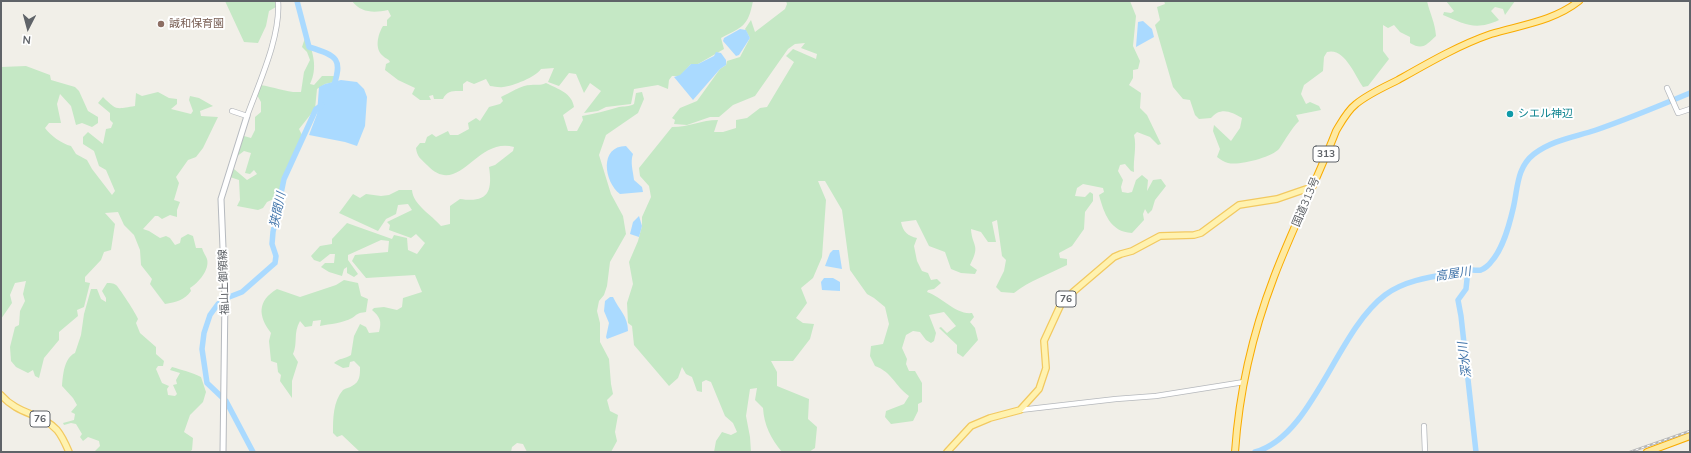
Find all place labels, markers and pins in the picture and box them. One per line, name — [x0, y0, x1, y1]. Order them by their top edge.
place label: 誠和保育園 — [169, 17, 224, 31]
marker: 誠和保育園 — [156, 19, 166, 29]
place label: シエル神辺 — [1518, 107, 1573, 121]
marker: シエル神辺 — [1505, 109, 1515, 119]

